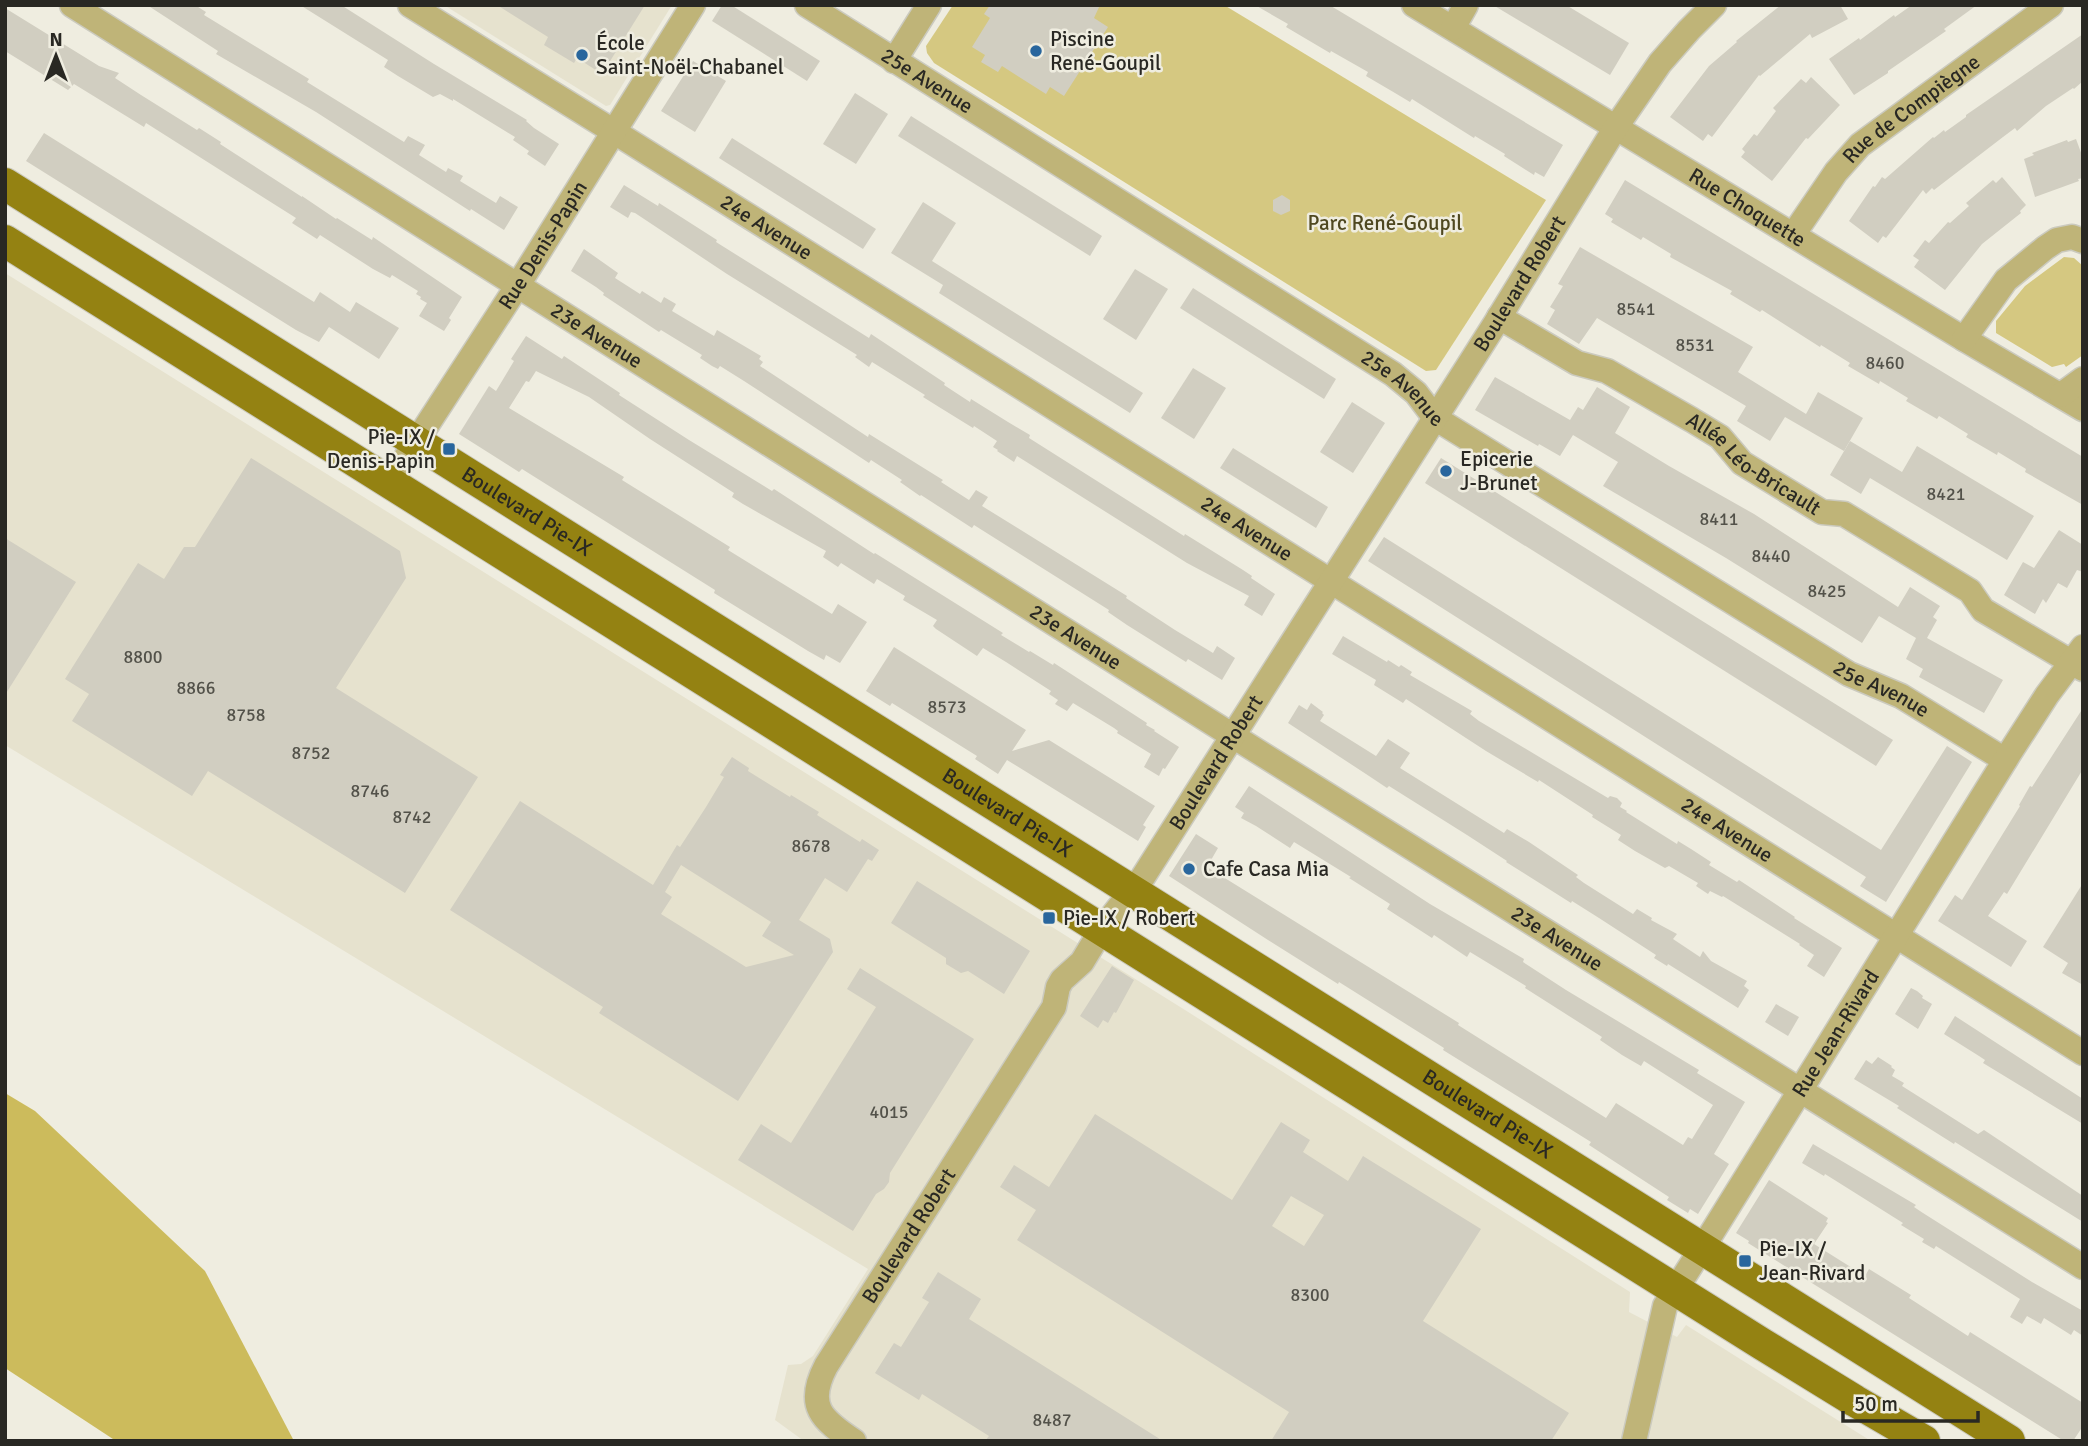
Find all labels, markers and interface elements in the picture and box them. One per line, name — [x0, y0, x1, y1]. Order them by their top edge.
north arrow — [21, 21, 91, 91]
place label: Piscine René-Goupil — [1050, 26, 1161, 76]
text: N — [49, 28, 63, 52]
place label: École Saint-Noël-Chabanel — [596, 30, 784, 80]
street label: 25e Avenue — [876, 42, 978, 119]
marker: Piscine René-Goupil — [1028, 43, 1044, 59]
marker: École Saint-Noël-Chabanel — [574, 47, 590, 63]
street label: Rue de Compiègne — [1837, 49, 1985, 169]
street label: Rue Choquette — [1684, 162, 1810, 253]
street label: Rue Denis-Papin — [493, 176, 593, 314]
street label: 24e Avenue — [716, 189, 817, 266]
park label: Parc René-Goupil — [1307, 210, 1463, 236]
street label: Boulevard Robert — [1468, 211, 1571, 357]
street label: 23e Avenue — [546, 297, 647, 374]
house number: 8541 — [1617, 298, 1655, 320]
house number: 8531 — [1676, 334, 1714, 356]
street label: 25e Avenue — [1356, 344, 1448, 433]
house number: 8460 — [1866, 352, 1904, 374]
street label: Allée Léo-Bricault — [1682, 407, 1825, 521]
place label: Pie-IX / Denis-Papin — [327, 424, 435, 474]
marker: Pie-IX / Denis-Papin — [441, 441, 457, 457]
place label: Epicerie J-Brunet — [1460, 446, 1538, 496]
street label: Boulevard Pie-IX — [457, 461, 597, 562]
marker: Epicerie J-Brunet — [1438, 463, 1454, 479]
house number: 8421 — [1927, 483, 1965, 505]
street label: 24e Avenue — [1196, 490, 1298, 567]
house number: 8411 — [1700, 508, 1738, 530]
house number: 8440 — [1752, 545, 1790, 567]
house number: 8425 — [1808, 580, 1846, 602]
street label: 23e Avenue — [1025, 598, 1126, 676]
house number: 8800 — [124, 646, 162, 668]
street label: 25e Avenue — [1828, 654, 1934, 723]
house number: 8866 — [177, 677, 215, 699]
street label: Boulevard Robert — [1163, 690, 1269, 835]
house number: 8573 — [928, 696, 966, 718]
house number: 8758 — [227, 704, 265, 726]
house number: 8752 — [292, 742, 330, 764]
street label: Boulevard Pie-IX — [937, 762, 1077, 863]
house number: 8746 — [351, 780, 389, 802]
street label: 24e Avenue — [1676, 791, 1778, 868]
house number: 8742 — [393, 806, 431, 828]
house number: 8678 — [792, 835, 830, 857]
place label: Cafe Casa Mia — [1203, 856, 1329, 882]
marker: Cafe Casa Mia — [1181, 861, 1197, 877]
street label: 23e Avenue — [1506, 900, 1608, 977]
place label: Pie-IX / Robert — [1063, 905, 1195, 931]
marker: Pie-IX / Robert — [1041, 910, 1057, 926]
street label: Rue Jean-Rivard — [1786, 965, 1885, 1102]
street label: Boulevard Pie-IX — [1418, 1063, 1557, 1164]
house number: 4015 — [870, 1101, 908, 1123]
street label: Boulevard Robert — [856, 1163, 961, 1308]
place label: Pie-IX / Jean-Rivard — [1759, 1236, 1865, 1286]
marker: Pie-IX / Jean-Rivard — [1737, 1253, 1753, 1269]
house number: 8300 — [1291, 1284, 1329, 1306]
scale bar — [1843, 1380, 1978, 1424]
text: 50 m — [1854, 1391, 1898, 1417]
house number: 8487 — [1033, 1409, 1071, 1431]

